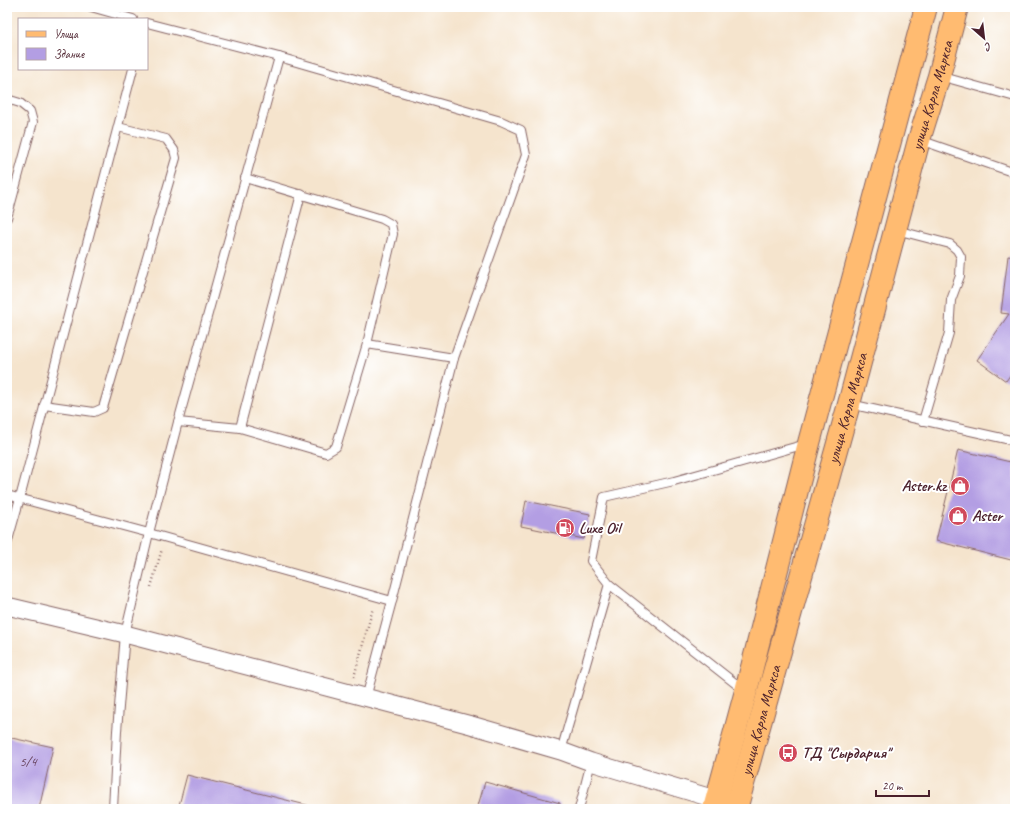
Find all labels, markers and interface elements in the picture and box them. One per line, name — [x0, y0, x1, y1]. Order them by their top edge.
legend — [18, 18, 148, 70]
north arrow — [964, 18, 1004, 58]
text: Улица — [54, 26, 79, 42]
street label: улица Карла Маркса — [906, 37, 958, 154]
text: С — [982, 39, 994, 55]
text: Здание — [54, 46, 85, 62]
street label: улица Карла Маркса — [823, 350, 872, 467]
shop icon: Aster.kz — [949, 475, 971, 497]
place label: Aster.kz — [902, 476, 948, 496]
shop icon: Aster — [947, 505, 969, 527]
place label: Aster — [972, 506, 1004, 526]
fuel station icon: Luxe Oil — [554, 517, 576, 539]
place label: Luxe Oil — [579, 518, 623, 538]
street label: улица Карла Маркса — [736, 662, 786, 779]
bus stop icon: ТД "Сырдария" — [777, 742, 799, 764]
place label: ТД "Сырдария" — [802, 743, 894, 763]
house number: 5/4 — [19, 753, 38, 770]
scale bar — [876, 772, 929, 798]
text: 20 m — [882, 778, 904, 794]

